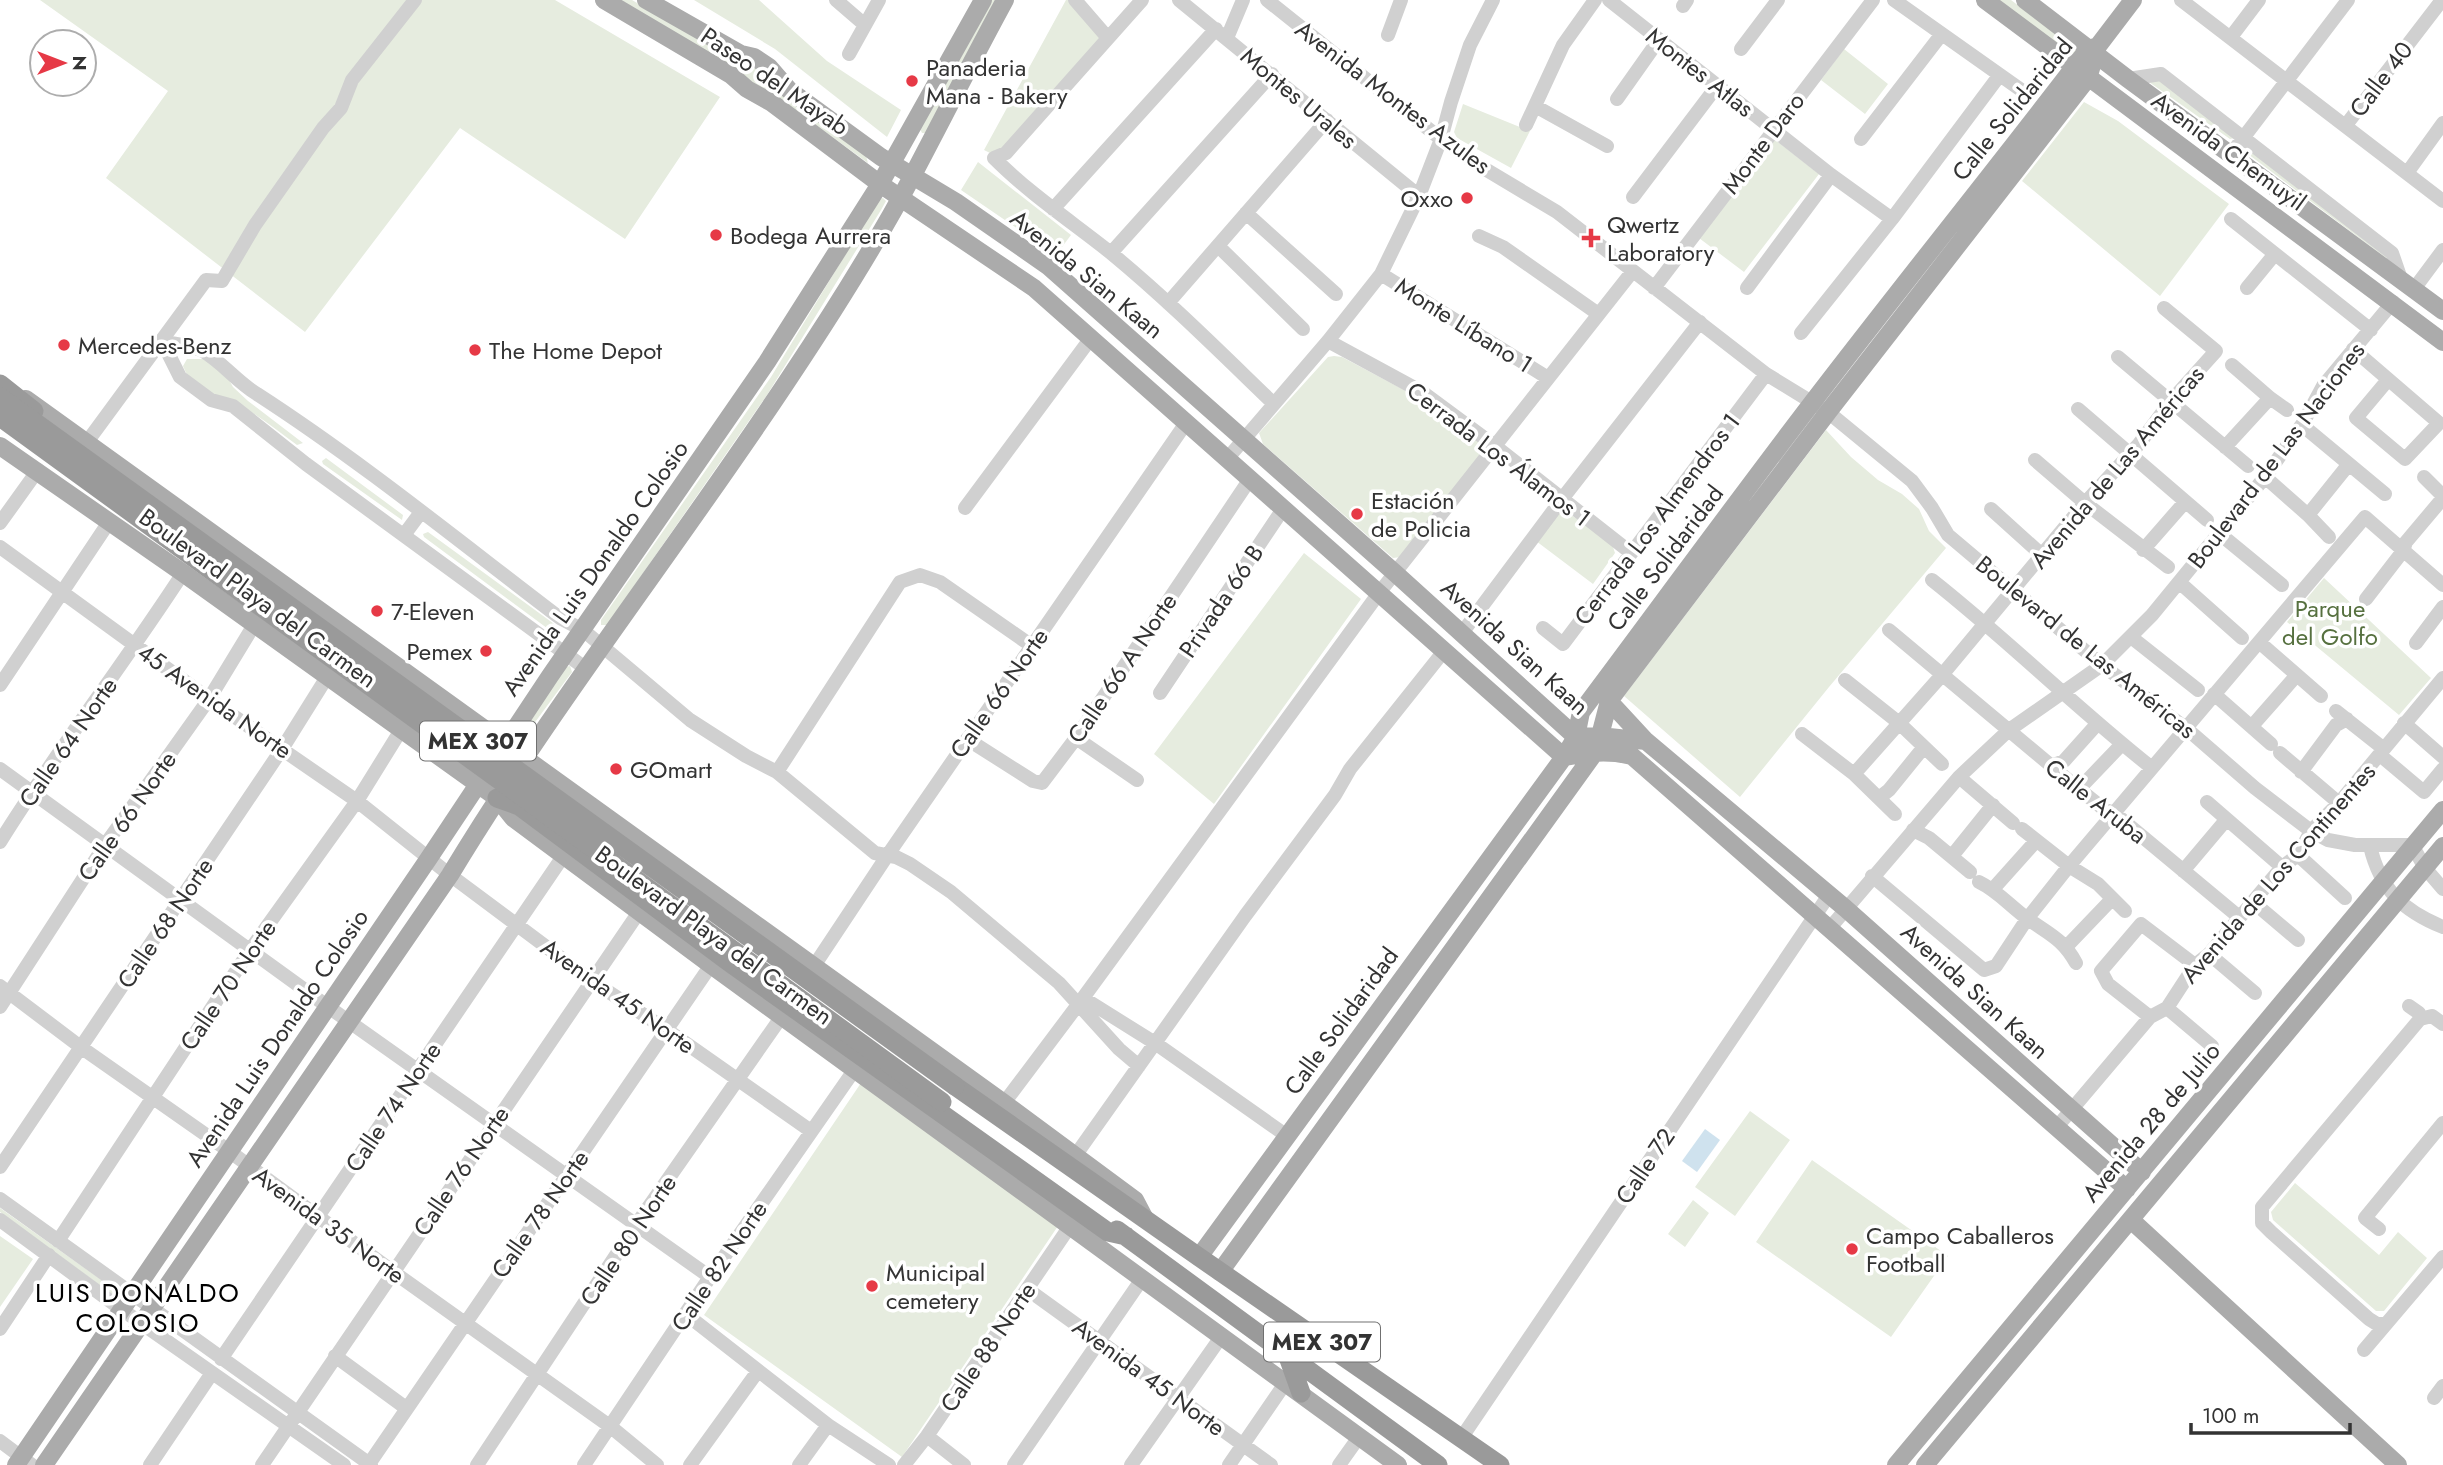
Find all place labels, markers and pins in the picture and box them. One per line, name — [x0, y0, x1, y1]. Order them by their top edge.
place label: Panaderia Mana - Bakery — [926, 50, 1068, 113]
marker: Panaderia Mana - Bakery — [904, 73, 920, 89]
place label: Oxxo — [1400, 181, 1453, 216]
marker: Oxxo — [1459, 190, 1475, 206]
place label: Qwertz Laboratory — [1607, 207, 1715, 270]
place label: Bodega Aurrera — [730, 218, 891, 253]
marker: Bodega Aurrera — [708, 227, 724, 243]
marker: Qwertz Laboratory — [1581, 228, 1601, 248]
place label: Mercedes-Benz — [78, 328, 232, 363]
place label: The Home Depot — [489, 333, 662, 368]
marker: Mercedes-Benz — [56, 337, 72, 353]
marker: The Home Depot — [467, 342, 483, 358]
place label: Estación de Policia — [1371, 483, 1471, 546]
marker: Estación de Policia — [1349, 506, 1365, 522]
place label: 7-Eleven — [391, 594, 475, 629]
marker: 7-Eleven — [369, 603, 385, 619]
place label: Pemex — [406, 634, 473, 669]
marker: Pemex — [478, 643, 494, 659]
place label: GOmart — [630, 752, 712, 787]
marker: GOmart — [608, 761, 624, 777]
place label: Campo Caballeros Football — [1866, 1218, 2054, 1281]
marker: Campo Caballeros Football — [1844, 1241, 1860, 1257]
place label: Municipal cemetery — [886, 1255, 985, 1318]
marker: Municipal cemetery — [864, 1278, 880, 1294]

